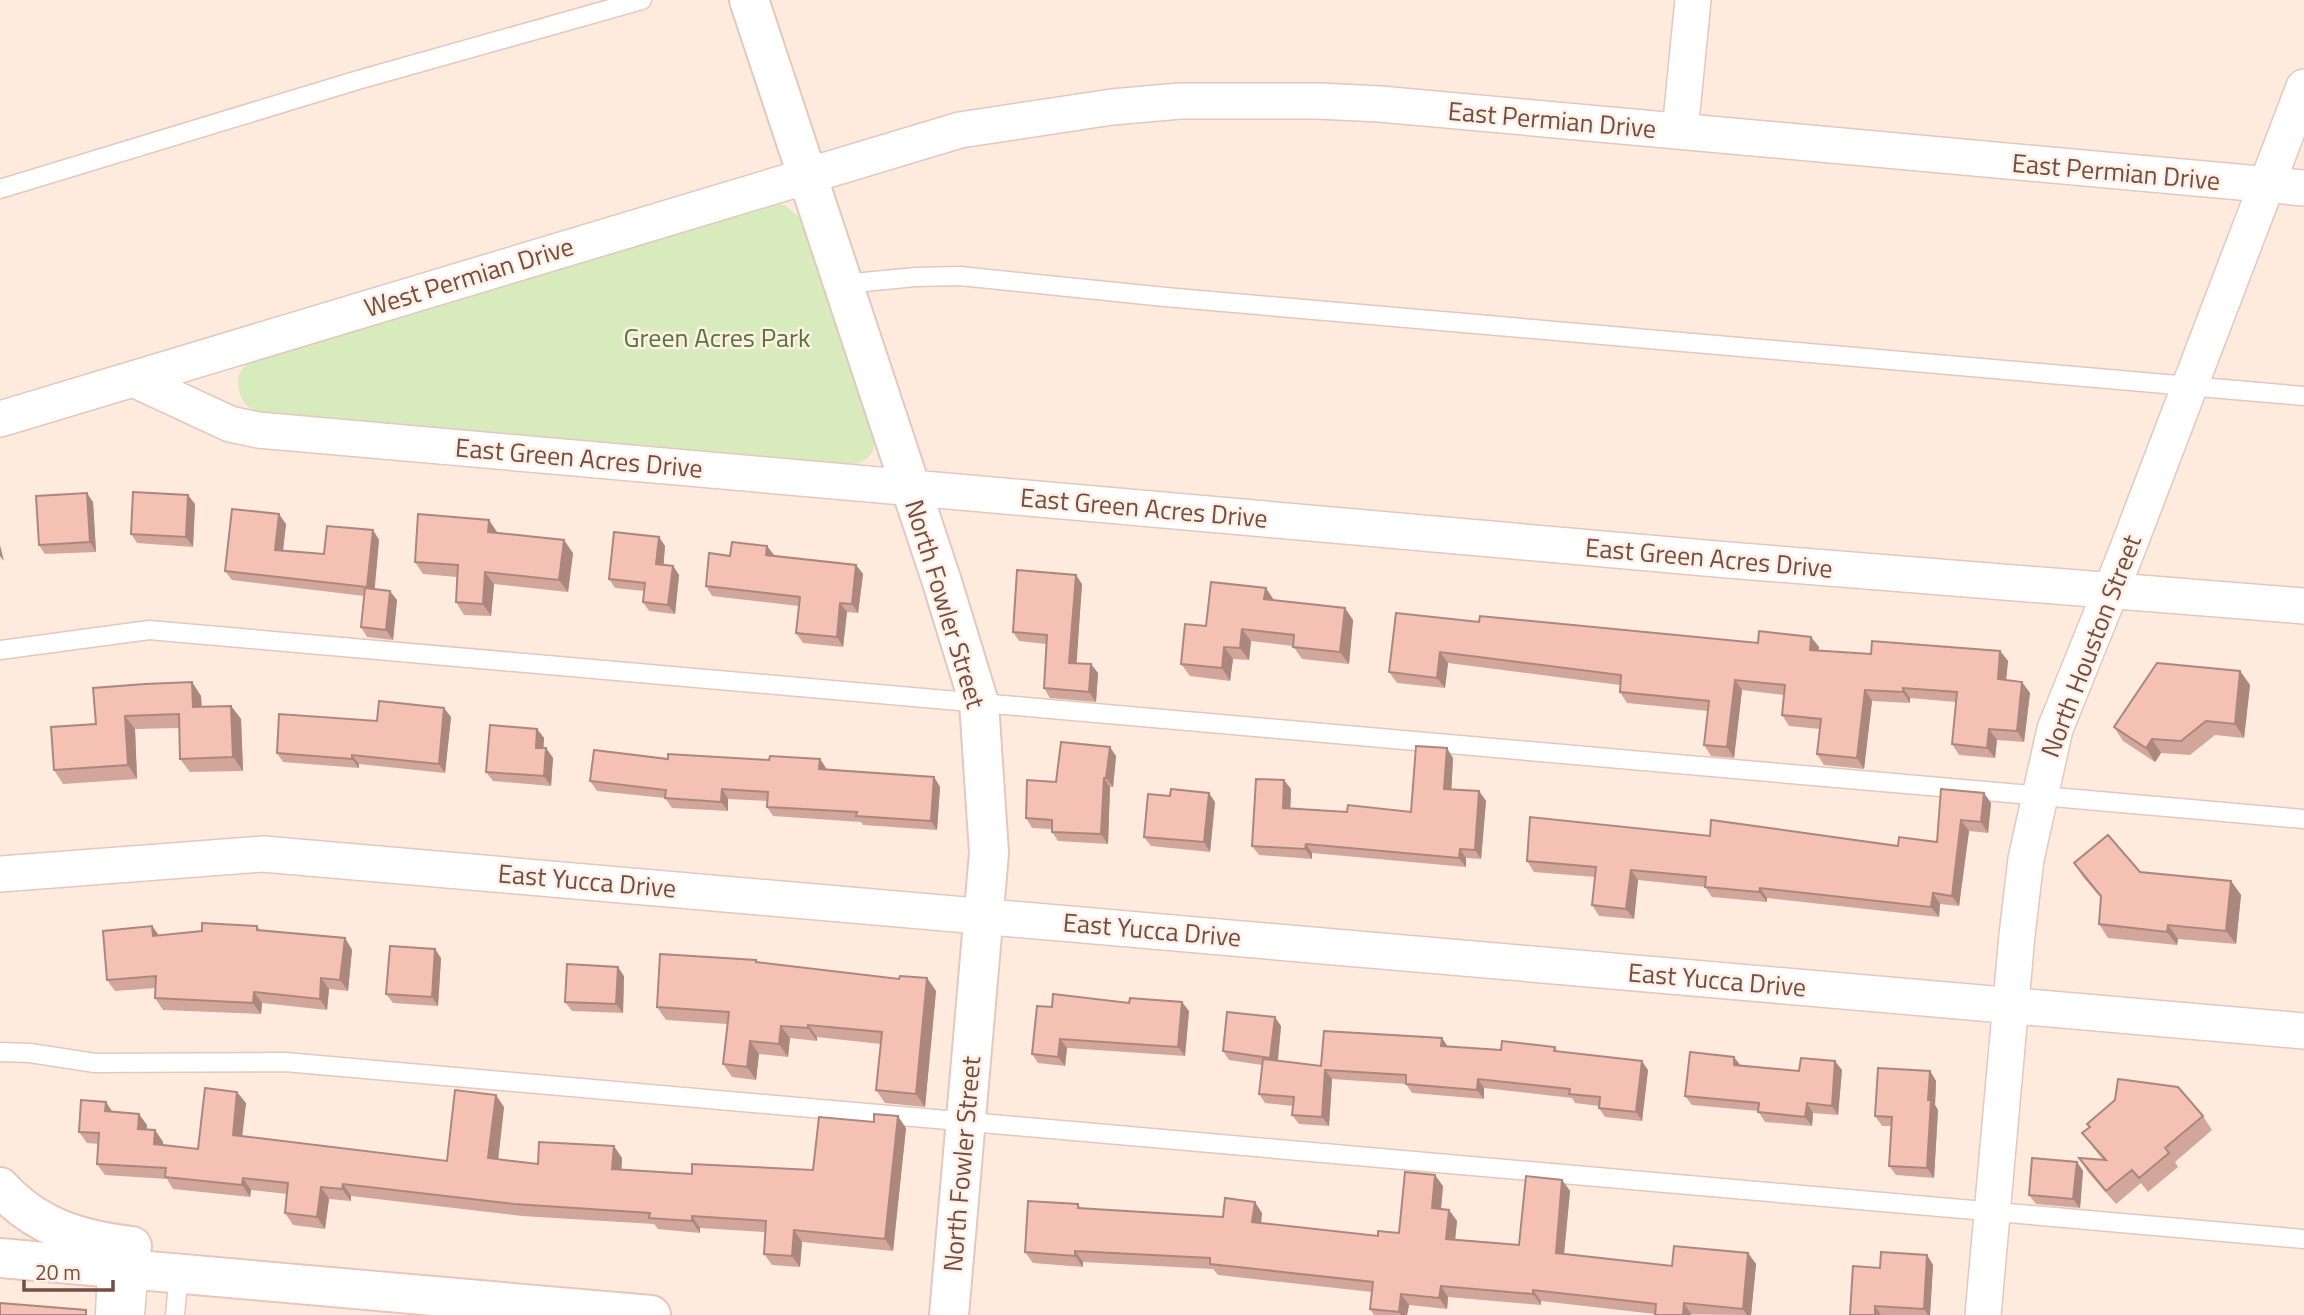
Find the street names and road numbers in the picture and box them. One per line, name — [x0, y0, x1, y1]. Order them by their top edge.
street label: East Permian Drive — [1446, 91, 1658, 148]
street label: East Permian Drive — [2010, 143, 2222, 200]
street label: West Permian Drive — [359, 226, 578, 327]
street label: East Green Acres Drive — [454, 427, 704, 488]
street label: East Green Acres Drive — [1019, 477, 1269, 538]
street label: North Fowler Street — [895, 495, 996, 713]
street label: East Green Acres Drive — [1584, 527, 1834, 588]
street label: North Houston Street — [2030, 529, 2151, 763]
street label: East Yucca Drive — [496, 853, 678, 908]
street label: East Yucca Drive — [1061, 902, 1243, 957]
street label: East Yucca Drive — [1626, 952, 1808, 1007]
street label: North Fowler Street — [933, 1054, 990, 1273]

